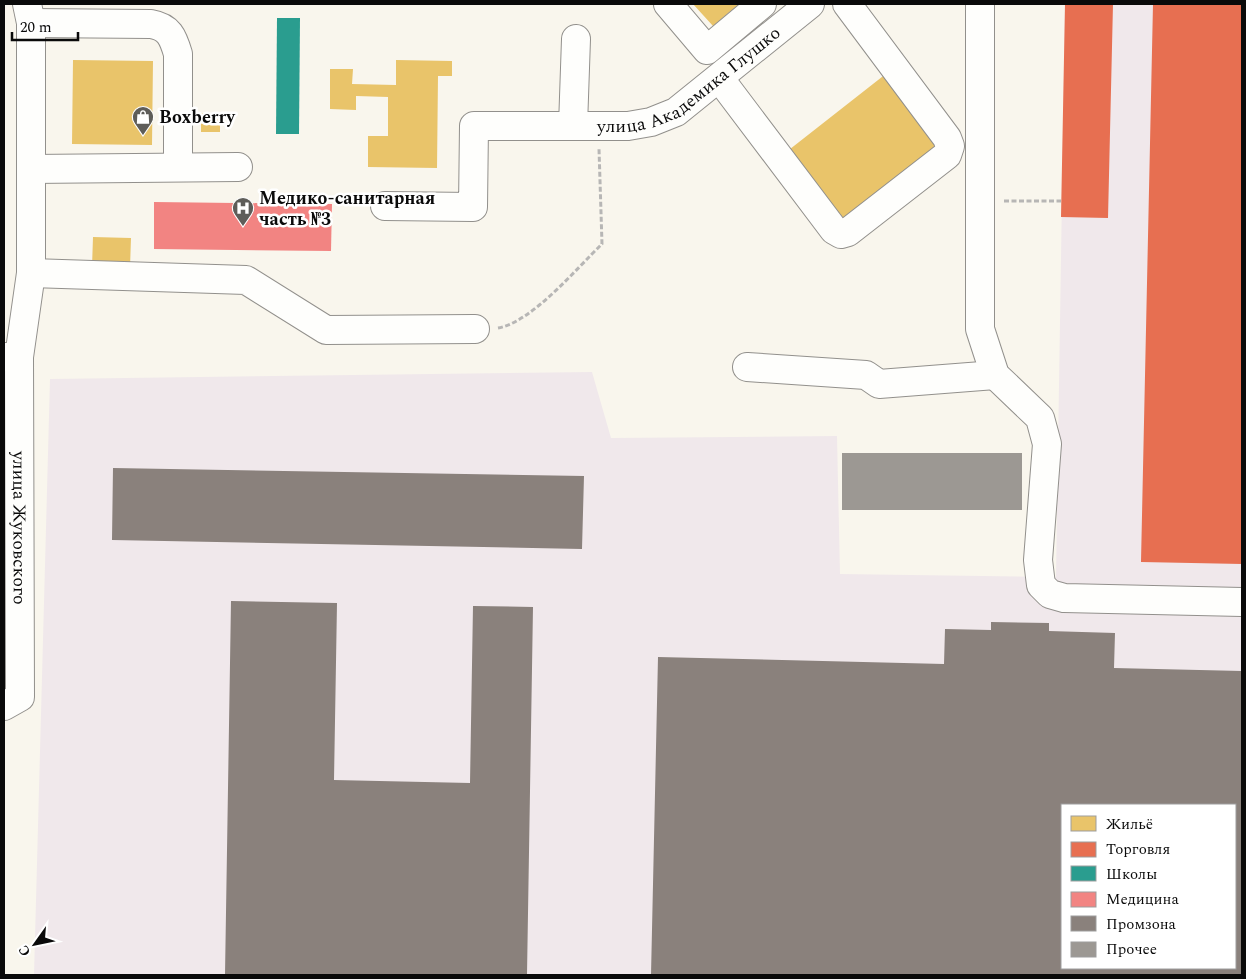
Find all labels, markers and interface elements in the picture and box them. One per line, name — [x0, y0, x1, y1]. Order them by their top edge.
scale bar — [12, 10, 79, 42]
text: 20 m — [20, 16, 52, 39]
street label: улица Академика Глушко — [596, 20, 787, 140]
place label: Boxberry — [159, 104, 236, 131]
shop icon: Boxberry — [131, 105, 155, 136]
place label: Медико-санитарная часть №3 — [259, 185, 436, 233]
hospital icon: Медико-санитарная часть №3 — [231, 196, 255, 227]
street label: улица Жуковского — [5, 450, 33, 605]
legend — [1061, 804, 1236, 969]
text: Жильё — [1106, 813, 1153, 836]
text: Торговля — [1106, 838, 1170, 861]
text: Школы — [1106, 863, 1157, 886]
text: Медицина — [1106, 888, 1179, 911]
text: Промзона — [1106, 913, 1177, 936]
north arrow — [10, 919, 60, 969]
text: Прочее — [1106, 938, 1157, 961]
text: С — [13, 941, 36, 961]

